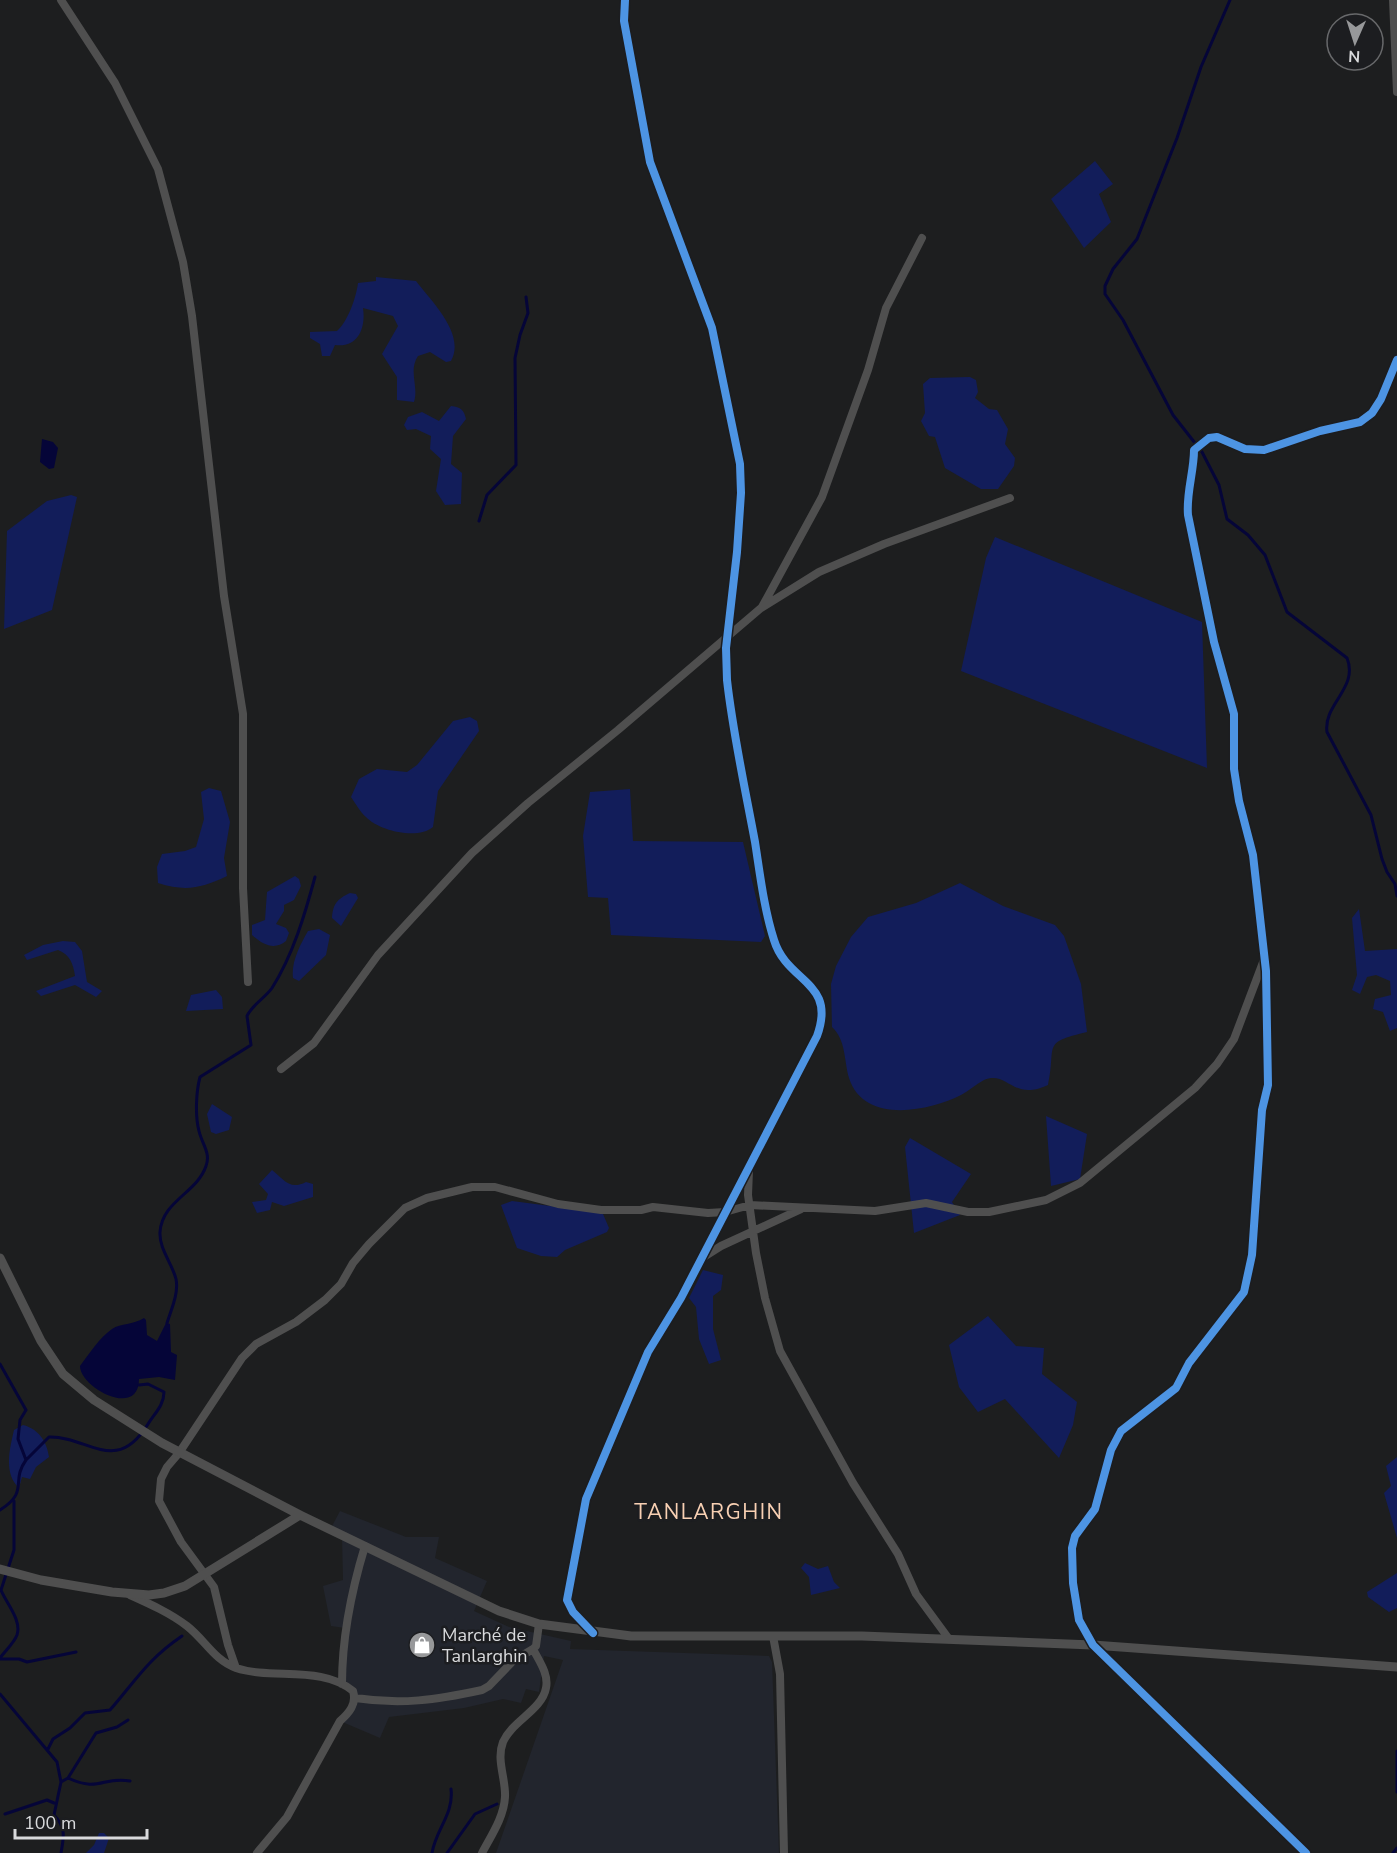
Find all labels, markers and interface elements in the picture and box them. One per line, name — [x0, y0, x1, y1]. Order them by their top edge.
north arrow — [1325, 12, 1385, 72]
text: N — [1348, 45, 1361, 67]
district label: TANLARGHIN — [634, 1498, 784, 1526]
place label: Marché de Tanlarghin — [442, 1623, 528, 1668]
shop icon: Marché de Tanlarghin — [407, 1630, 437, 1660]
scale bar — [15, 1802, 147, 1840]
text: 100 m — [24, 1811, 76, 1835]

